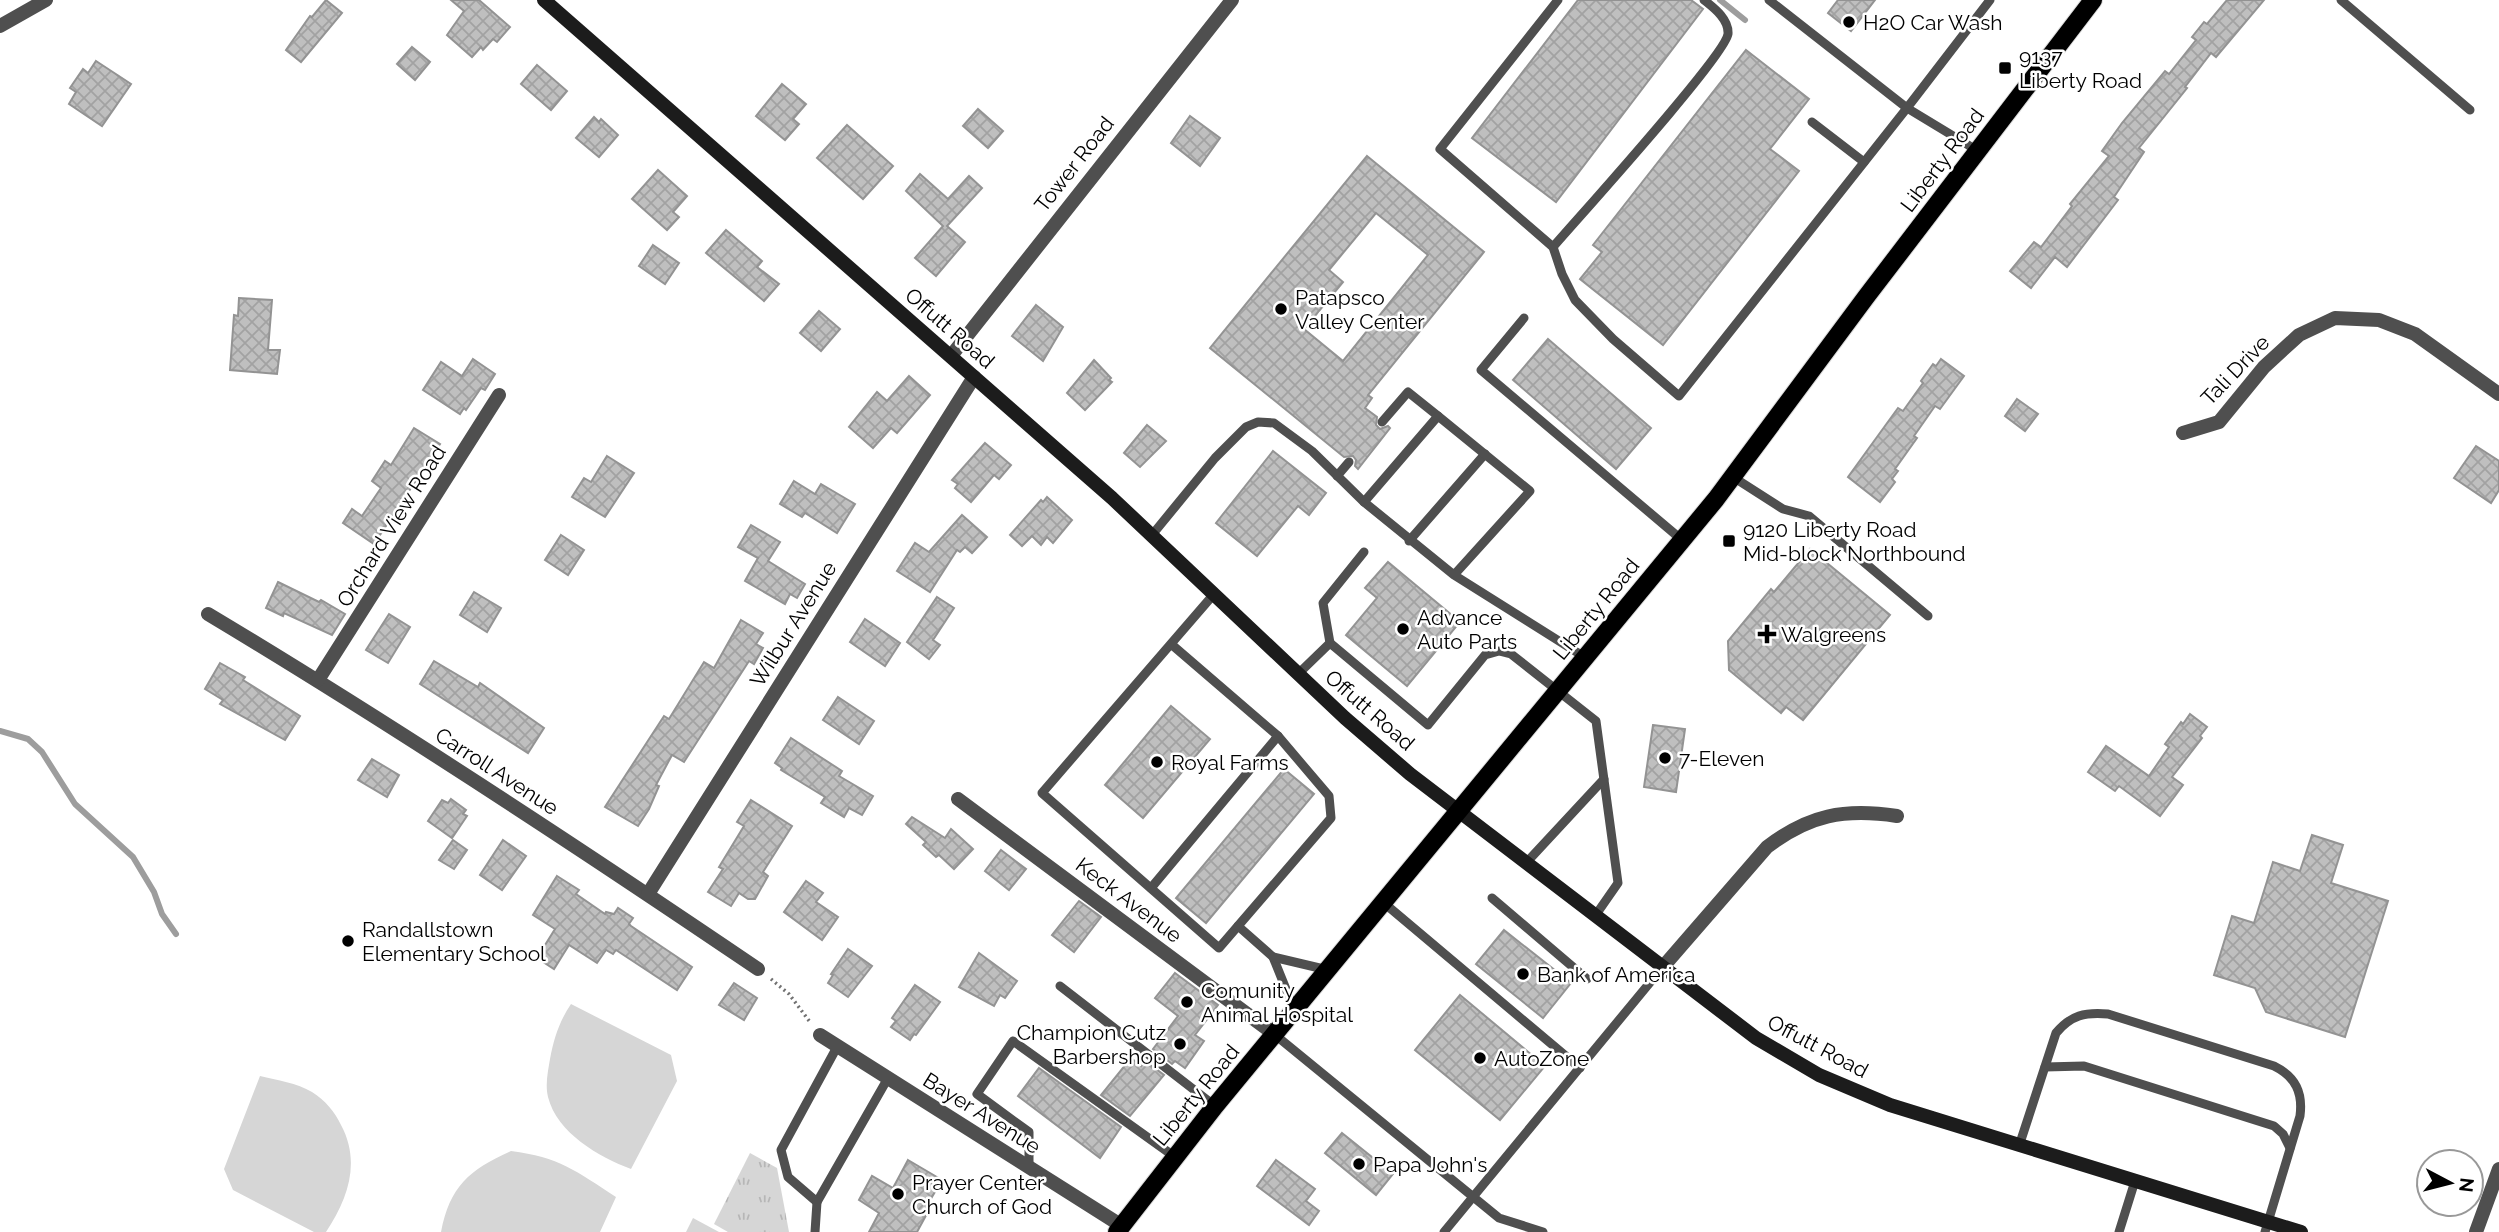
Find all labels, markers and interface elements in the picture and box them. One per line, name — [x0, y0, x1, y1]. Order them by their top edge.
place label: H2O Car Wash — [1863, 10, 2003, 35]
marker: H2O Car Wash — [1841, 14, 1857, 30]
place label: 9137 Liberty Road — [2019, 44, 2142, 93]
marker: 9137 Liberty Road — [1997, 60, 2013, 76]
street label: Liberty Road — [1895, 103, 1989, 217]
street label: Tower Road — [1029, 111, 1119, 217]
street label: Offutt Road — [900, 282, 1000, 374]
place label: Patapsco Valley Center — [1295, 285, 1425, 334]
marker: Patapsco Valley Center — [1273, 301, 1289, 317]
street label: Tali Drive — [2196, 330, 2274, 410]
street label: Orchard View Road — [331, 441, 451, 611]
place label: 9120 Liberty Road Mid-block Northbound — [1743, 517, 1966, 566]
marker: 9120 Liberty Road Mid-block Northbound — [1721, 533, 1737, 549]
street label: Liberty Road — [1548, 553, 1644, 665]
street label: Wilbur Avenue — [745, 557, 841, 691]
place label: Advance Auto Parts — [1417, 605, 1517, 654]
marker: Advance Auto Parts — [1395, 621, 1411, 637]
place label: Walgreens — [1781, 622, 1886, 647]
marker: Walgreens — [1759, 626, 1775, 642]
street label: Offutt Road — [1320, 664, 1420, 756]
street label: Carroll Avenue — [431, 722, 563, 820]
place label: 7-Eleven — [1679, 746, 1764, 771]
place label: Royal Farms — [1171, 750, 1289, 775]
marker: 7-Eleven — [1657, 750, 1673, 766]
marker: Royal Farms — [1149, 754, 1165, 770]
street label: Keck Avenue — [1071, 852, 1187, 948]
place label: Randallstown Elementary School — [362, 917, 546, 966]
marker: Randallstown Elementary School — [340, 933, 356, 949]
place label: Bank of America — [1537, 962, 1695, 987]
marker: Bank of America — [1515, 966, 1531, 982]
place label: Comunity Animal Hospital — [1201, 978, 1353, 1027]
marker: Comunity Animal Hospital — [1179, 994, 1195, 1010]
street label: Offutt Road — [1763, 1009, 1873, 1083]
place label: Champion Cutz Barbershop — [1017, 1020, 1166, 1069]
marker: Champion Cutz Barbershop — [1172, 1036, 1188, 1052]
street label: Liberty Road — [1148, 1039, 1244, 1151]
place label: AutoZone — [1494, 1046, 1589, 1071]
marker: AutoZone — [1472, 1050, 1488, 1066]
street label: Bayer Avenue — [919, 1067, 1045, 1159]
north arrow — [2415, 1148, 2485, 1218]
place label: Papa John's — [1373, 1152, 1487, 1177]
marker: Papa John's — [1351, 1156, 1367, 1172]
place label: Prayer Center Church of God — [912, 1170, 1052, 1219]
text: N — [2455, 1177, 2479, 1194]
marker: Prayer Center Church of God — [890, 1186, 906, 1202]

